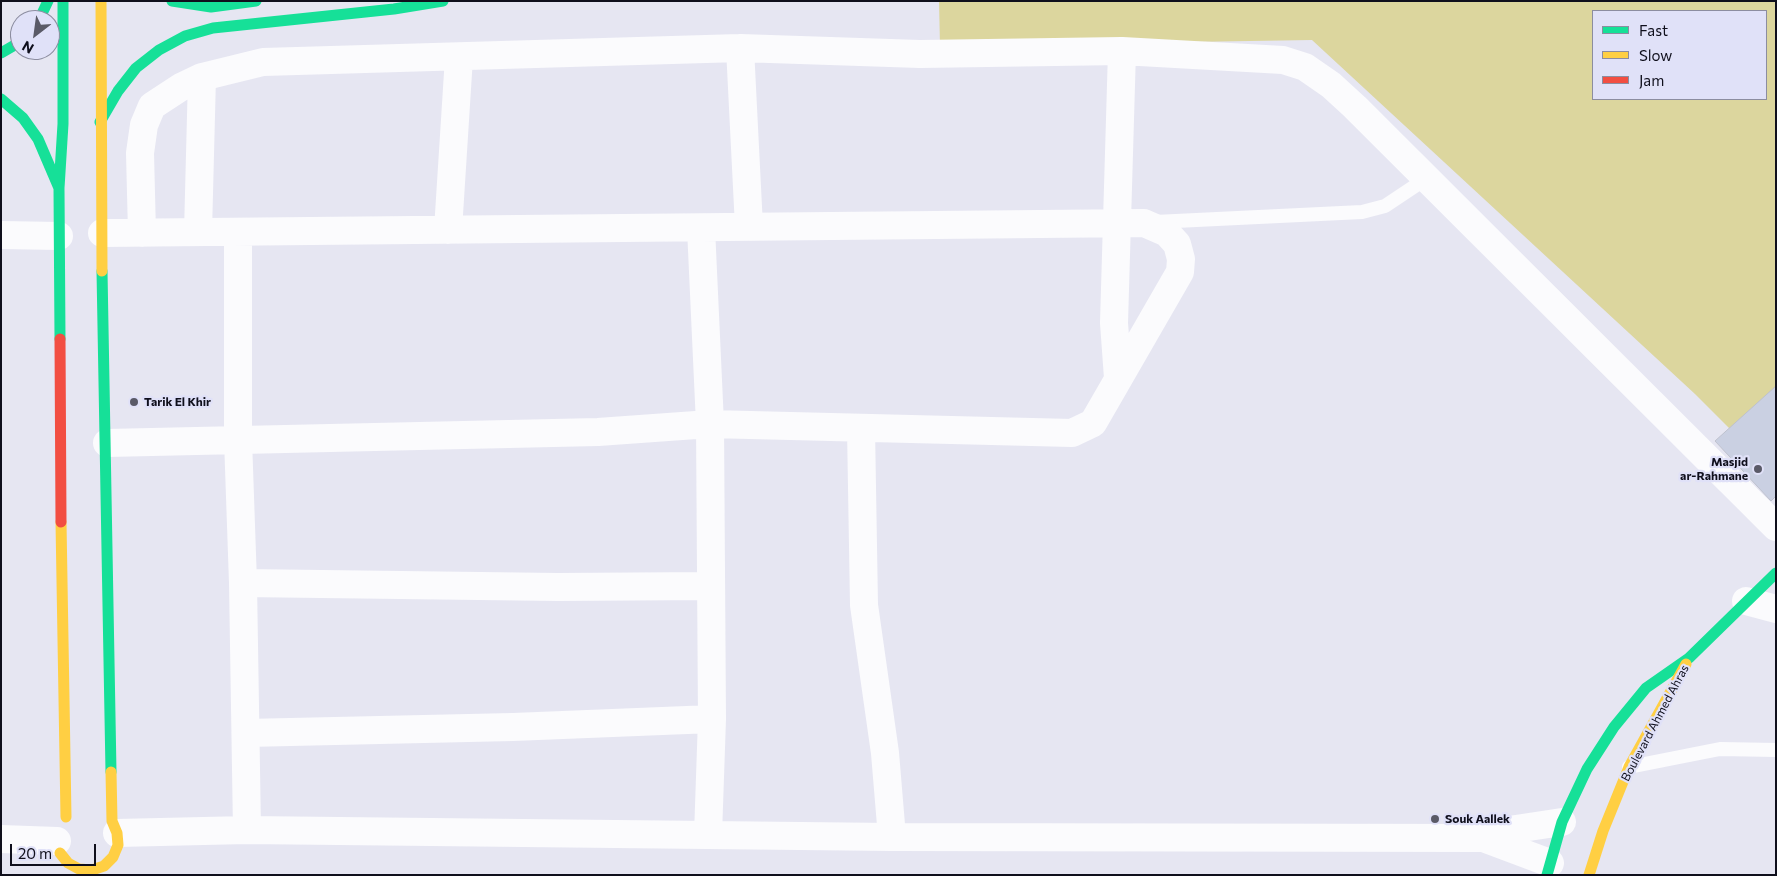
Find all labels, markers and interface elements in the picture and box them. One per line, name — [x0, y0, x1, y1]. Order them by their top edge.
north arrow — [10, 10, 60, 60]
legend — [1592, 10, 1767, 100]
text: Fast — [1639, 21, 1668, 39]
text: N — [19, 38, 37, 58]
text: Slow — [1639, 46, 1672, 64]
text: Jam — [1639, 71, 1664, 89]
place label: Tarik El Khir — [144, 395, 211, 409]
marker: Tarik El Khir — [128, 396, 140, 408]
place label: Masjid ar-Rahmane — [1680, 455, 1748, 483]
marker: Masjid ar-Rahmane — [1752, 463, 1764, 475]
street label: Boulevard Ahmed Ahras — [1618, 662, 1692, 784]
place label: Souk Aallek — [1445, 812, 1510, 826]
marker: Souk Aallek — [1429, 813, 1441, 825]
scale bar — [12, 834, 99, 866]
text: 20 m — [18, 844, 52, 862]

